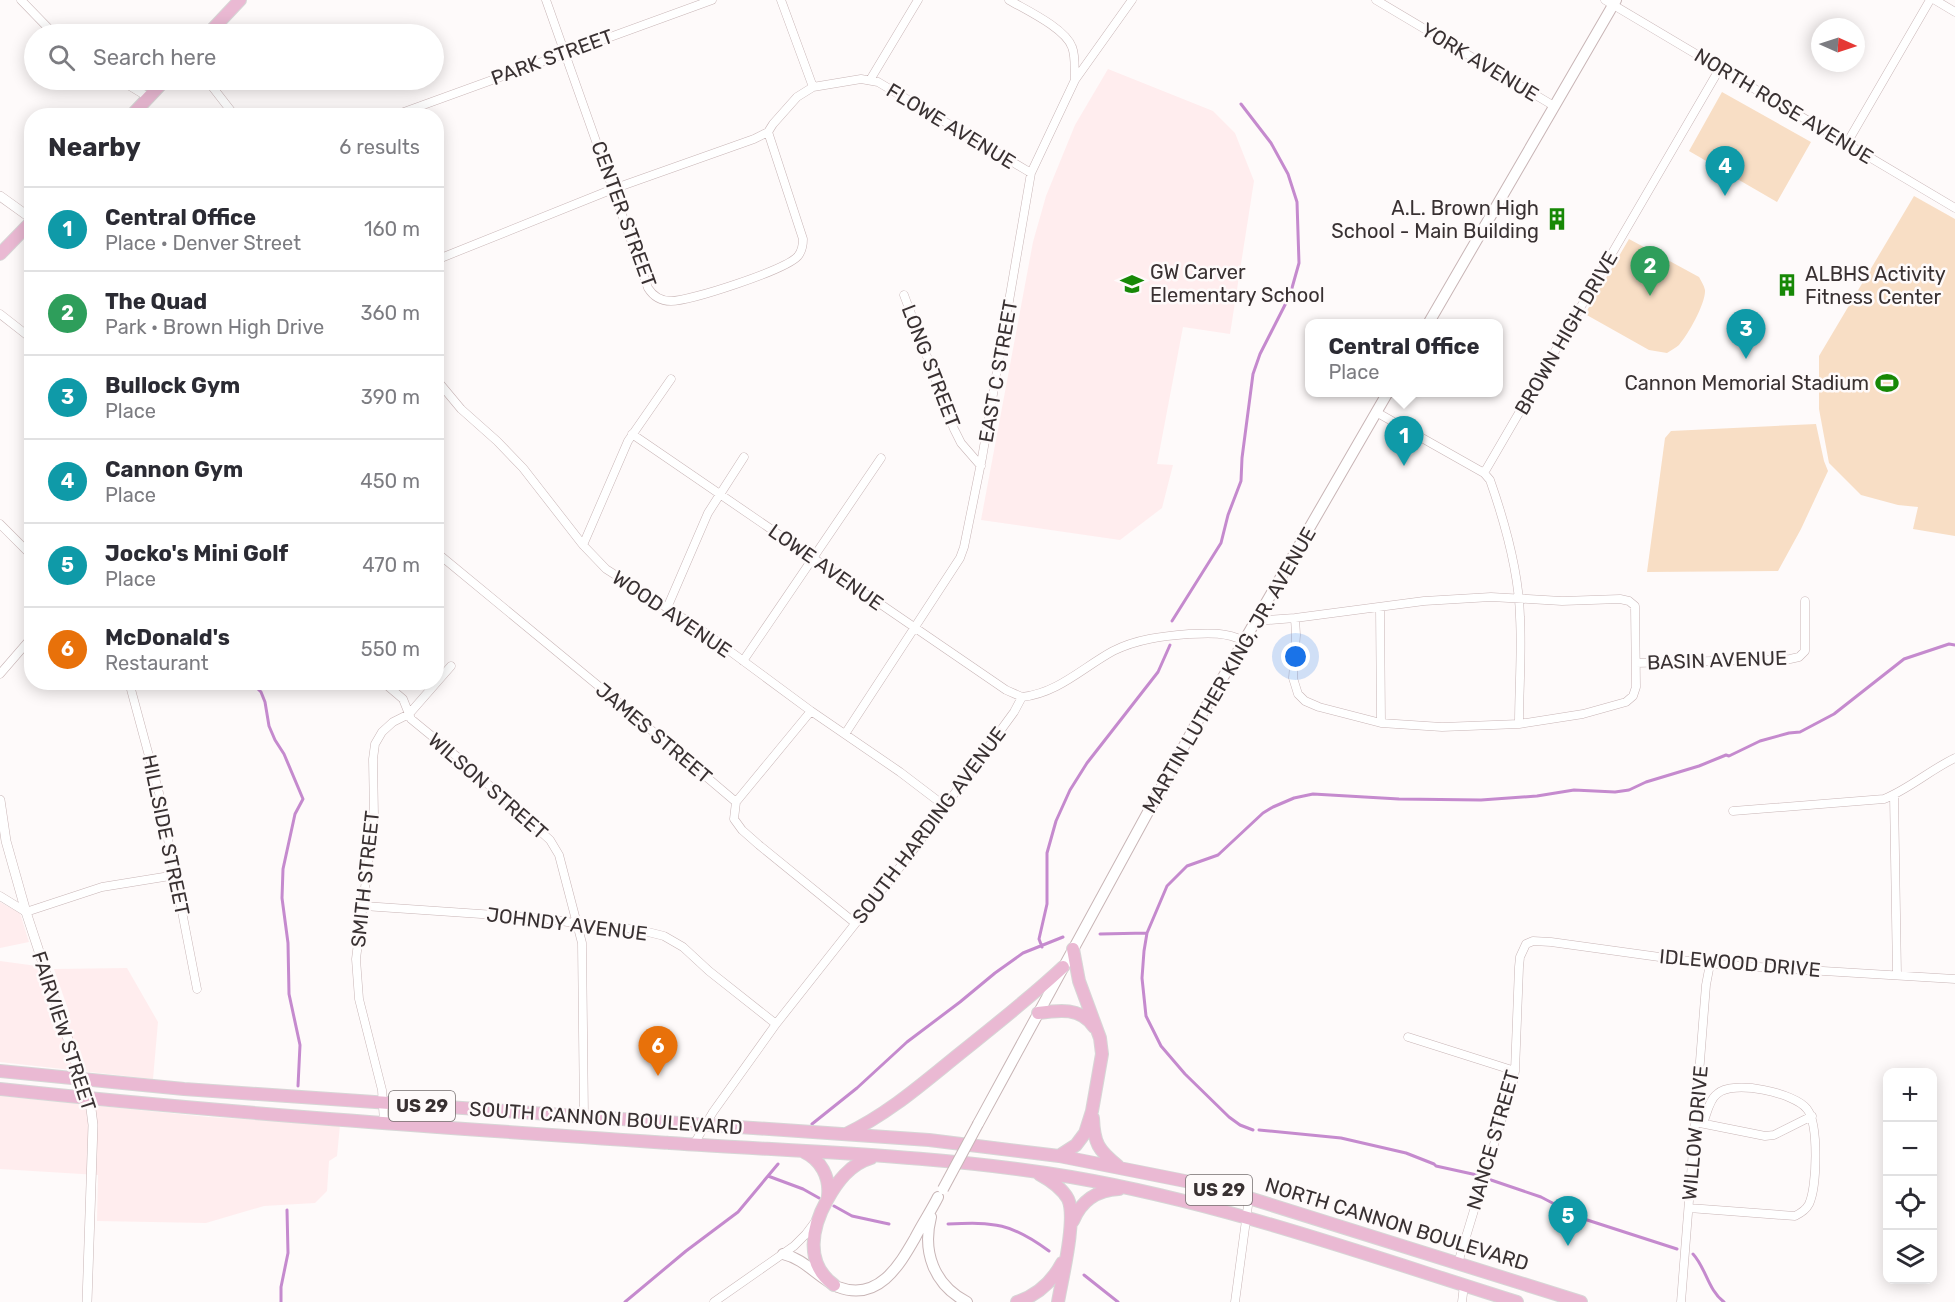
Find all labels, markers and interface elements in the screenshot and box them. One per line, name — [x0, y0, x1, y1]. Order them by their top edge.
street label: YORK AVENUE — [1417, 17, 1543, 107]
north arrow — [1811, 18, 1865, 72]
search box — [24, 24, 444, 90]
street label: PARK STREET — [488, 24, 617, 90]
icon: search — [45, 41, 78, 74]
street label: NORTH ROSE AVENUE — [1690, 43, 1878, 169]
text: Search here — [93, 44, 216, 71]
street label: FLOWE AVENUE — [882, 78, 1020, 174]
text: Nearby — [48, 132, 141, 163]
text: 6 results — [339, 135, 420, 159]
street label: CENTER STREET — [586, 138, 662, 291]
pin: 4 — [1706, 146, 1744, 196]
place label: A.L. Brown High School - Main Building — [1331, 196, 1539, 243]
text: Central Office — [105, 204, 256, 231]
building icon: A.L. Brown High School - Main Building — [1544, 206, 1570, 232]
text: 1 — [63, 217, 72, 241]
text: 160 m — [364, 217, 420, 241]
text: Place · Denver Street — [105, 231, 301, 255]
pin: 2 — [1630, 246, 1670, 296]
street label: BROWN HIGH DRIVE — [1509, 247, 1623, 419]
place label: GW Carver Elementary School — [1150, 260, 1325, 307]
place label: ALBHS Activity Fitness Center — [1805, 262, 1946, 309]
school or university icon: GW Carver Elementary School — [1119, 271, 1145, 297]
building icon: ALBHS Activity Fitness Center — [1774, 272, 1800, 298]
text: The Quad — [105, 288, 207, 315]
street label: EAST C STREET — [974, 297, 1022, 444]
text: 2 — [61, 301, 74, 325]
text: 360 m — [361, 301, 420, 325]
street label: LONG STREET — [897, 301, 966, 431]
pin: 3 — [1726, 310, 1766, 359]
text: Park · Brown High Drive — [105, 315, 324, 339]
popup — [1305, 319, 1503, 397]
text: Central Office — [1328, 333, 1480, 360]
text: Place — [1328, 360, 1379, 384]
sports icon: Cannon Memorial Stadium — [1874, 370, 1900, 396]
place label: Cannon Memorial Stadium — [1624, 371, 1869, 395]
text: Bullock Gym — [105, 372, 240, 399]
text: 3 — [61, 385, 74, 409]
text: 390 m — [361, 385, 420, 409]
text: Place — [105, 399, 156, 423]
pin: 1 — [1384, 416, 1424, 466]
text: Cannon Gym — [105, 456, 243, 483]
text: 4 — [61, 469, 74, 493]
text: 450 m — [360, 469, 420, 493]
text: Place — [105, 483, 156, 507]
street label: LOWE AVENUE — [764, 519, 888, 615]
street label: MARTIN LUTHER KING, JR. AVENUE — [1137, 523, 1321, 817]
text: Jocko's Mini Golf — [105, 540, 288, 567]
text: 5 — [61, 553, 74, 577]
text: 470 m — [362, 553, 420, 577]
street label: WOOD AVENUE — [608, 565, 736, 663]
text: Place — [105, 567, 156, 591]
text: McDonald's — [105, 624, 230, 651]
text: 6 — [61, 637, 74, 661]
text: 550 m — [361, 637, 420, 661]
your location — [1281, 642, 1310, 671]
street label: BASIN AVENUE — [1646, 646, 1788, 674]
text: Restaurant — [105, 651, 209, 675]
street label: JAMES STREET — [591, 678, 717, 789]
street label: SOUTH HARDING AVENUE — [847, 722, 1011, 928]
street label: WILSON STREET — [423, 728, 553, 845]
street label: HILLSIDE STREET — [137, 752, 195, 918]
street label: SMITH STREET — [346, 809, 384, 949]
street label: JOHNDY AVENUE — [485, 902, 649, 946]
street label: IDLEWOOD DRIVE — [1658, 944, 1822, 982]
street label: FAIRVIEW STREET — [27, 948, 101, 1114]
pin: 6 — [638, 1026, 678, 1076]
street label: WILLOW DRIVE — [1677, 1065, 1713, 1201]
street label: NANCE STREET — [1462, 1067, 1525, 1213]
map controls — [1883, 1068, 1937, 1284]
button: + — [1883, 1068, 1937, 1122]
road number: US 29 — [389, 1091, 455, 1121]
street label: SOUTH CANNON BOULEVARD — [468, 1096, 744, 1140]
button: − — [1883, 1122, 1937, 1176]
street label: NORTH CANNON BOULEVARD — [1262, 1172, 1532, 1276]
road number: US 29 — [1186, 1175, 1252, 1205]
button: locate — [1883, 1176, 1937, 1230]
pin: 5 — [1548, 1196, 1588, 1246]
button: layers — [1883, 1230, 1937, 1284]

